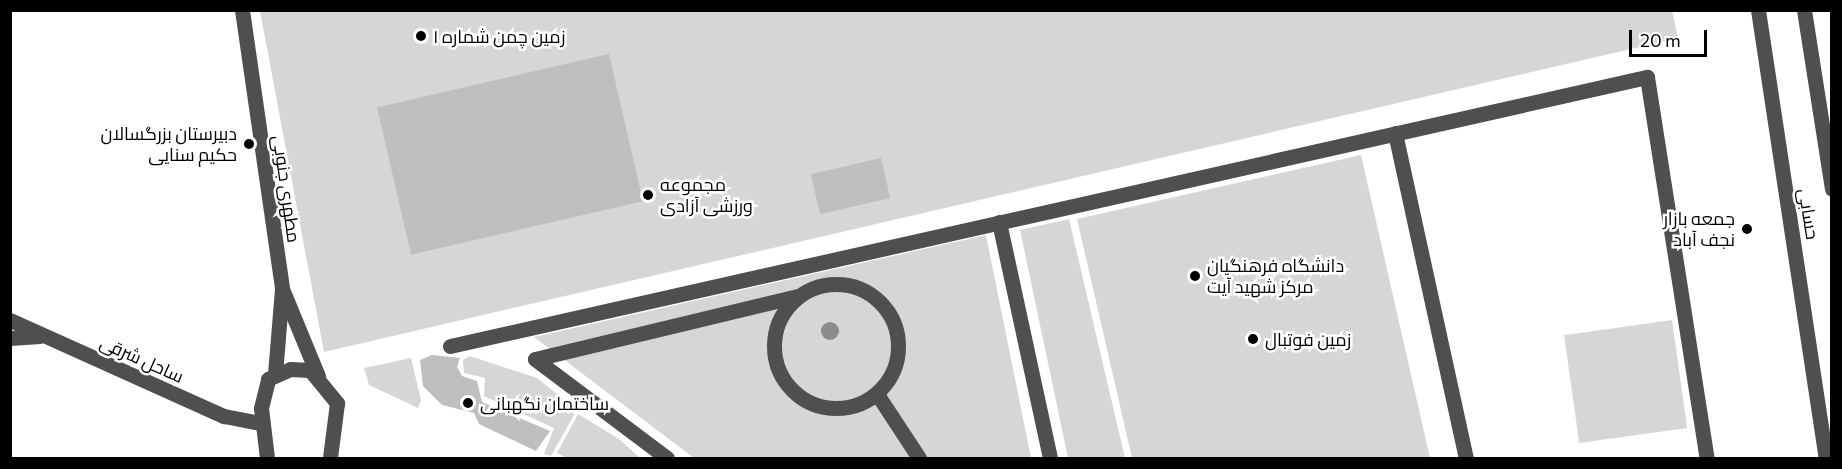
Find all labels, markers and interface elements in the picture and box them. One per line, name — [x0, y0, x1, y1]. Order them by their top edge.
scale bar — [1632, 18, 1710, 56]
place label: زمین چمن شماره ۱ — [433, 25, 565, 47]
marker: زمین چمن شماره ۱ — [414, 29, 428, 43]
text: 20 m — [1640, 29, 1681, 51]
place label: دبیرستان بزرگسالان حکیم سنایی — [100, 123, 237, 166]
street label: مطهری جنوبی — [269, 134, 305, 244]
marker: دبیرستان بزرگسالان حکیم سنایی — [242, 137, 256, 151]
place label: مجموعه ورزشی آزادی — [660, 174, 753, 216]
street label: حسابی — [1794, 187, 1824, 241]
marker: مجموعه ورزشی آزادی — [641, 188, 655, 202]
place label: جمعه بازار نجف آباد — [1663, 208, 1735, 250]
marker: جمعه بازار نجف آباد — [1740, 222, 1754, 236]
place label: دانشگاه فرهنگیان مرکز شهید آیت — [1207, 255, 1344, 298]
marker: دانشگاه فرهنگیان مرکز شهید آیت — [1188, 269, 1202, 283]
place label: زمین فوتبال — [1265, 328, 1351, 350]
street label: ساحل شرقی — [97, 331, 187, 387]
marker: زمین فوتبال — [1246, 332, 1260, 346]
place label: ساختمان نگهبانی — [480, 392, 609, 414]
marker: ساختمان نگهبانی — [461, 396, 475, 410]

